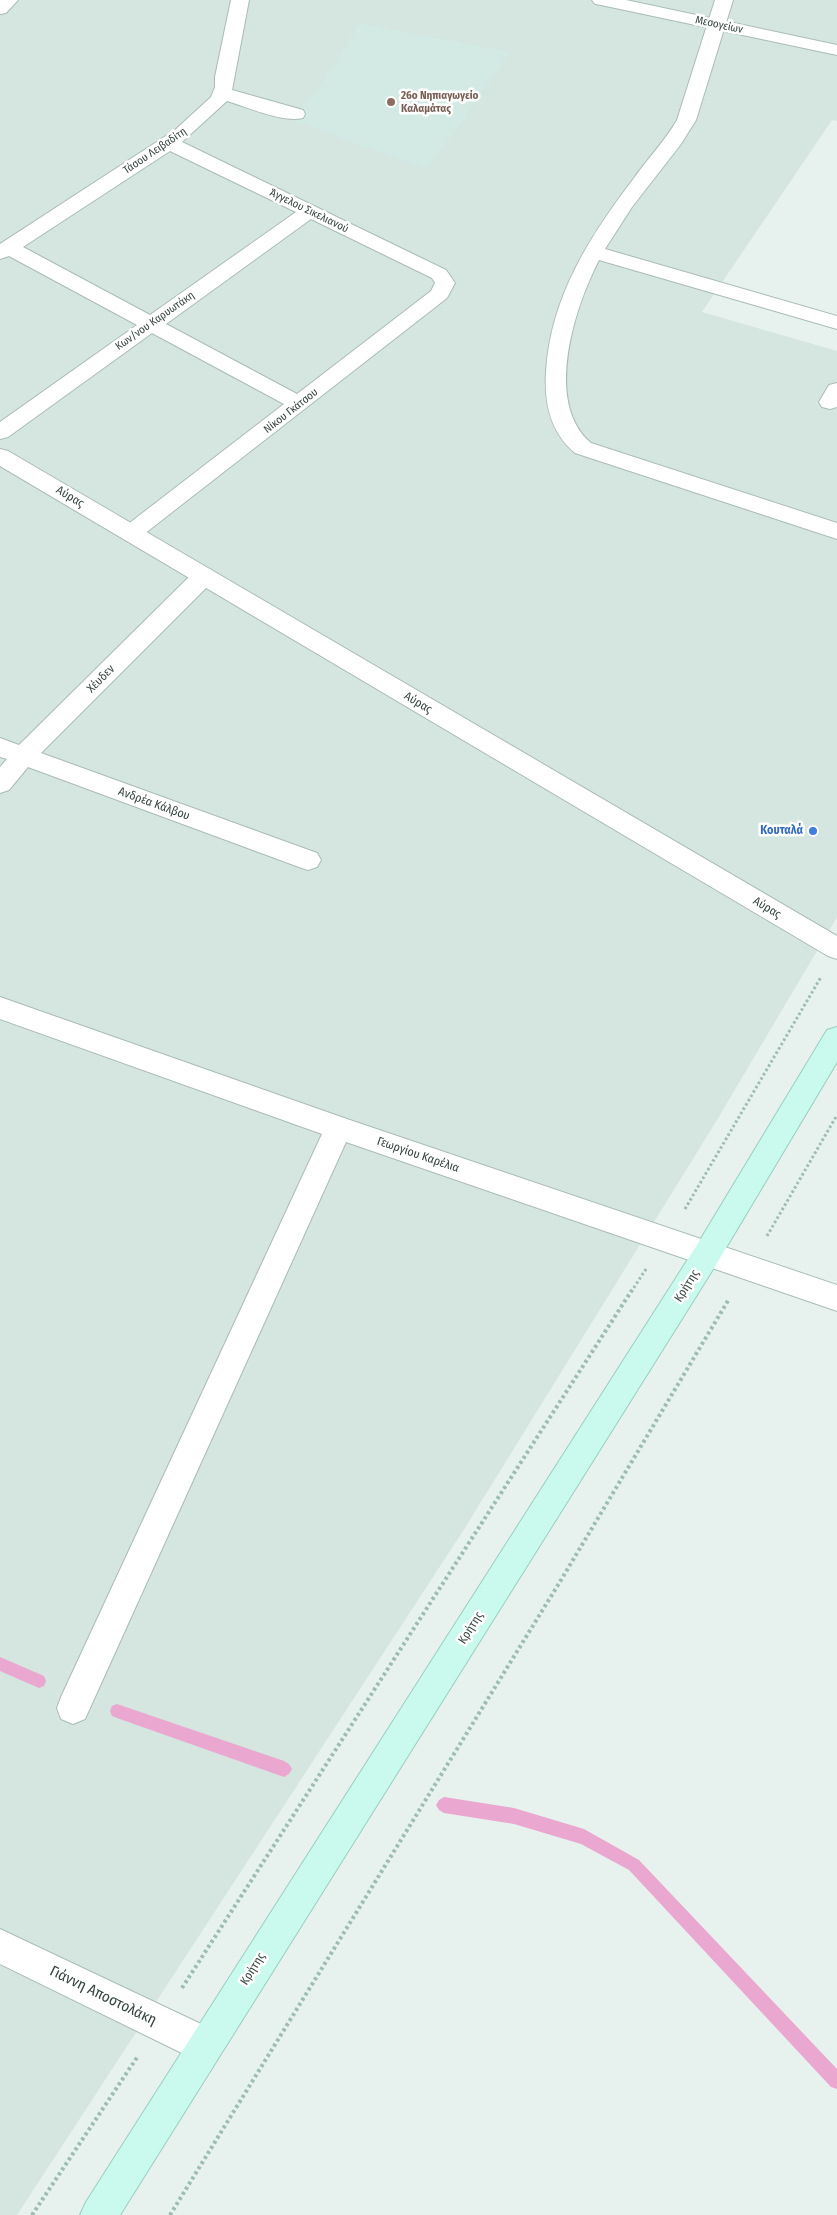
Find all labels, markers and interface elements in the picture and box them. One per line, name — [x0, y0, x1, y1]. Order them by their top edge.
street label: Μεσογείων — [694, 14, 744, 36]
place label: 26ο Νηπιαγωγείο Καλαμάτας — [401, 89, 478, 115]
marker: 26ο Νηπιαγωγείο Καλαμάτας — [385, 96, 397, 108]
street label: Τάσου Λειβαδίτη — [121, 125, 189, 177]
street label: Άγγελου Σικελιανού — [267, 186, 351, 236]
street label: Κων/νου Καρυωτάκη — [113, 289, 197, 353]
street label: Νίκου Γκάτσου — [261, 386, 321, 436]
street label: Αύρας — [53, 483, 87, 511]
street label: Χέυδεν — [84, 662, 118, 696]
street label: Αύρας — [401, 689, 435, 717]
street label: Ανδρέα Κάλβου — [116, 784, 192, 824]
place label: Κουταλά — [760, 824, 803, 838]
marker: Κουταλά — [807, 825, 819, 837]
street label: Αύρας — [750, 894, 784, 922]
street label: Γεωργίου Καρέλια — [375, 1134, 461, 1176]
street label: Κρήτης — [672, 1267, 702, 1305]
street label: Κρήτης — [456, 1609, 486, 1647]
street label: Κρήτης — [238, 1950, 268, 1988]
street label: Γιάννη Αποστολάκη — [47, 1962, 159, 2030]

